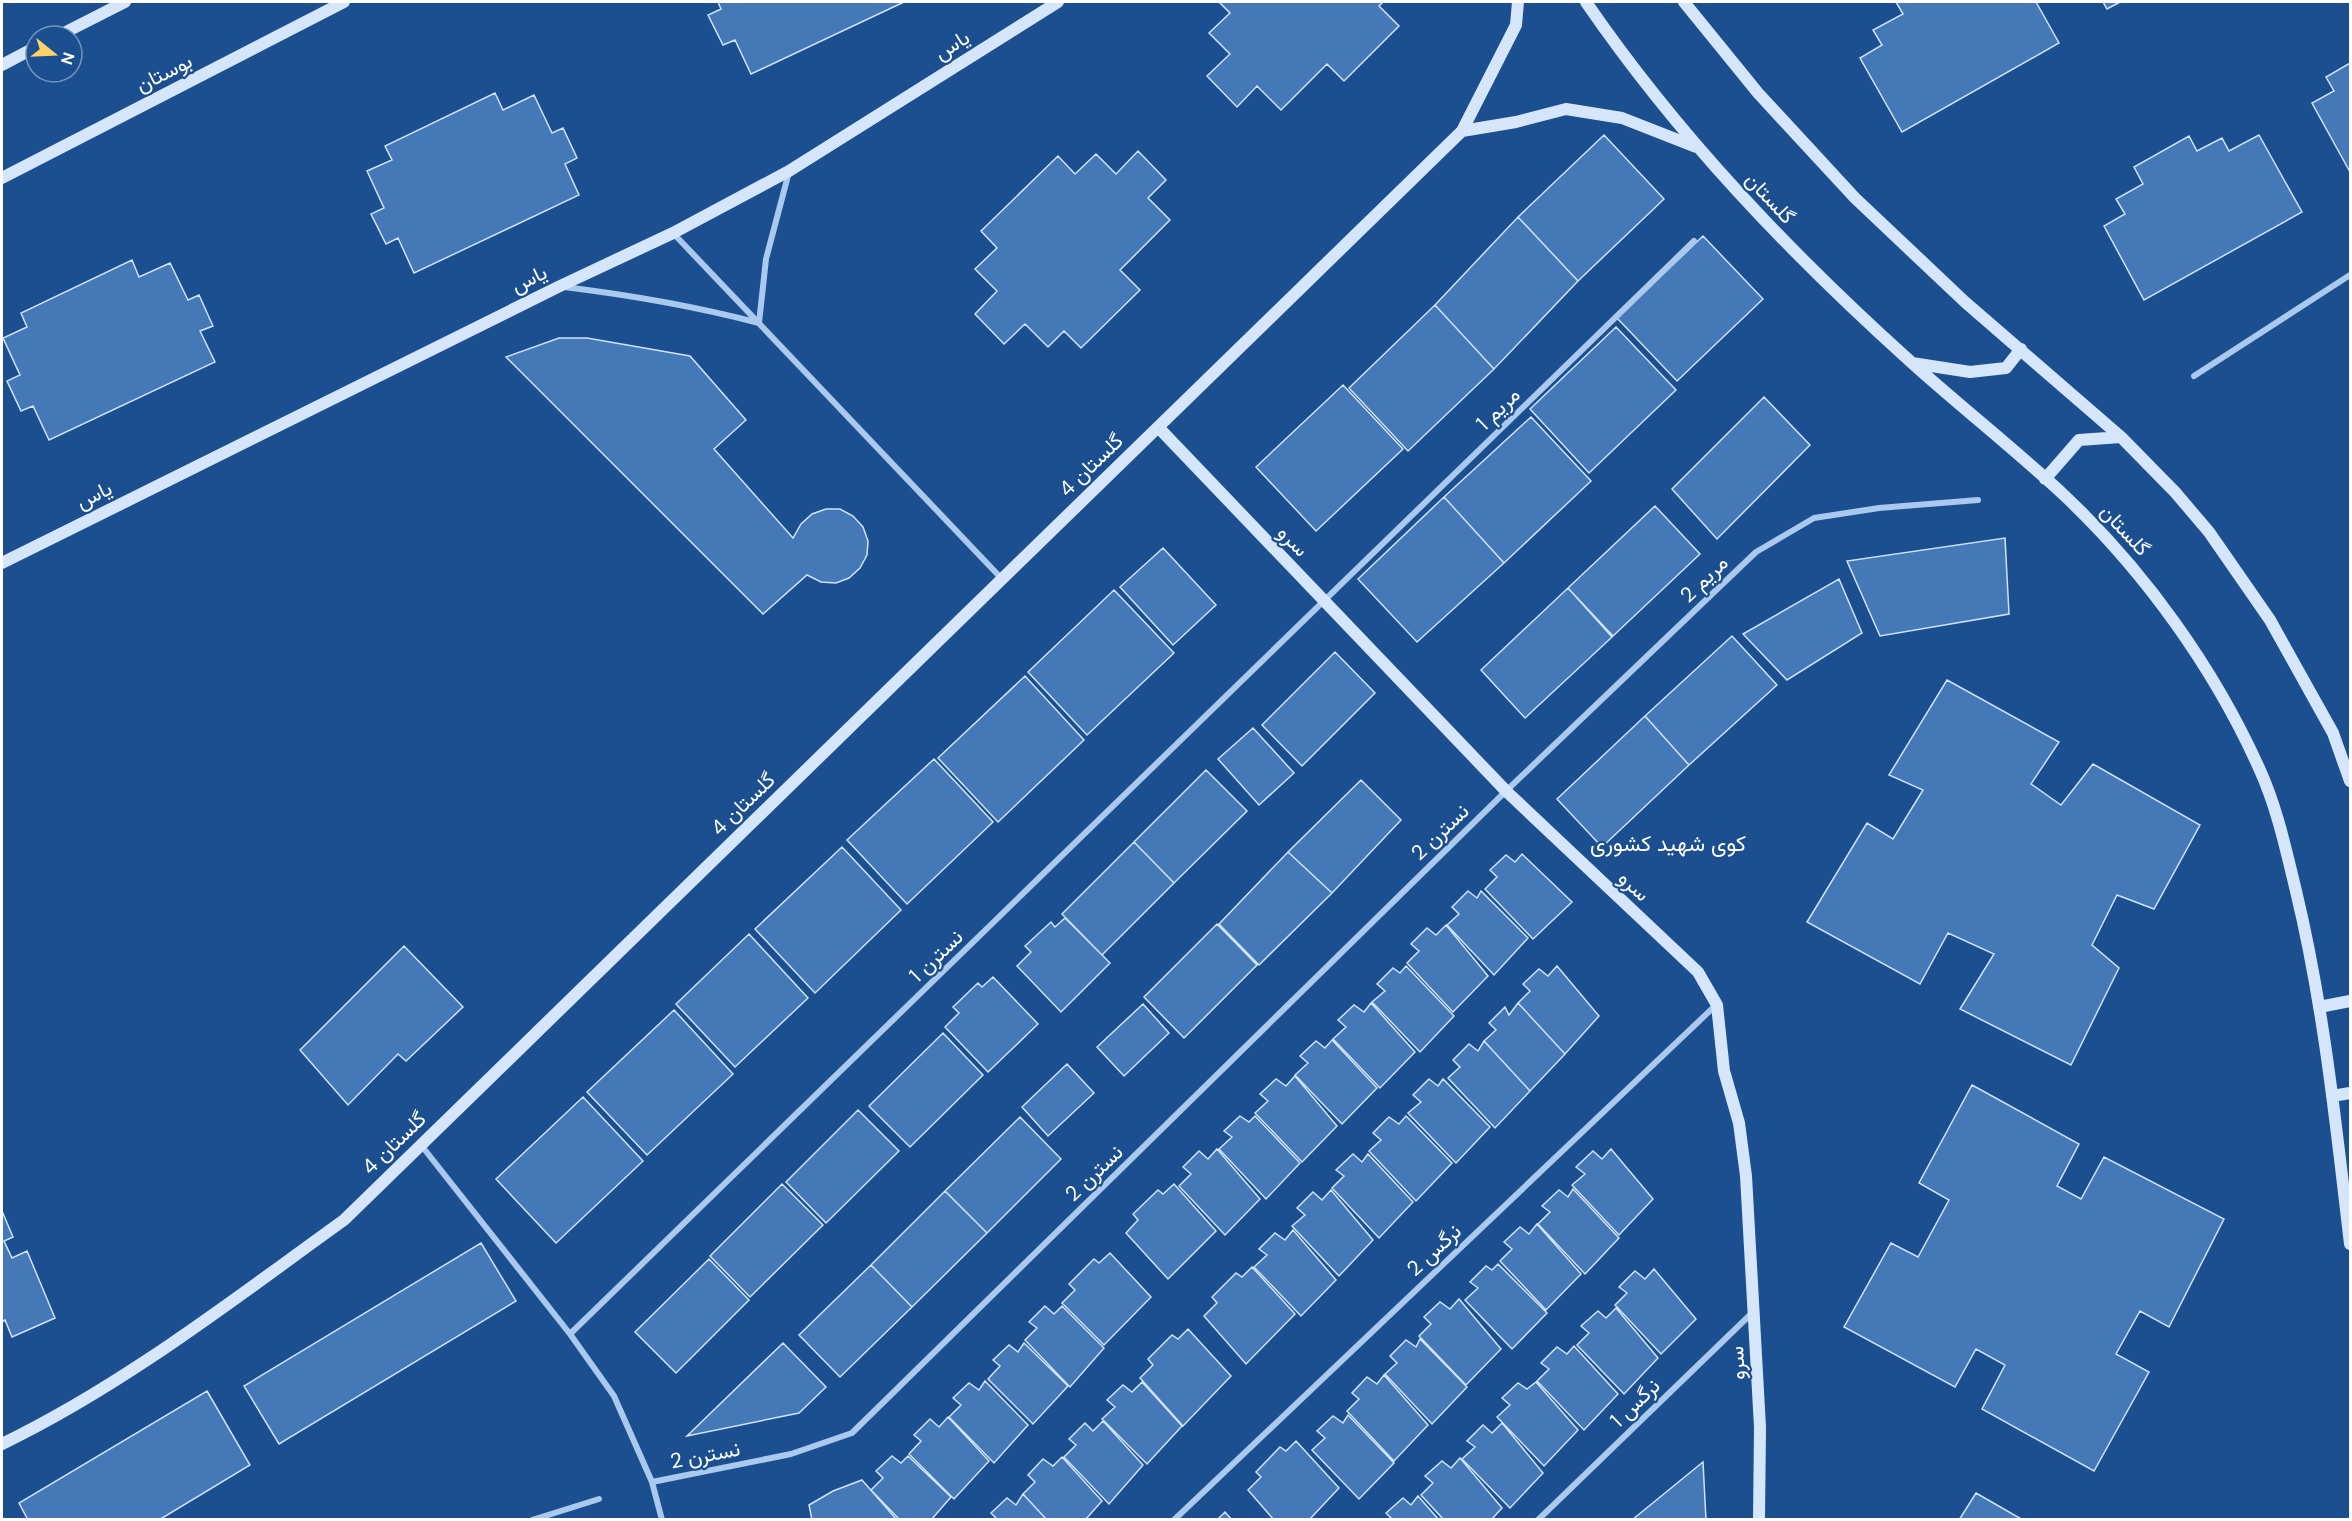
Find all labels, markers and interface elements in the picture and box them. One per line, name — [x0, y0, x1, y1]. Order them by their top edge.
street label: یاس — [929, 23, 975, 67]
north arrow — [24, 24, 84, 84]
street label: بوستان — [131, 47, 197, 99]
text: N — [56, 50, 80, 67]
street label: گلستان — [1739, 166, 1801, 230]
street label: یاس — [506, 258, 552, 300]
street label: مریم 1 — [1470, 381, 1526, 437]
street label: گلستان 4 — [1053, 427, 1129, 503]
street label: یاس — [71, 474, 117, 516]
street label: گلستان — [2094, 498, 2156, 562]
street label: سرو — [1271, 519, 1315, 563]
street label: مریم 2 — [1674, 549, 1734, 609]
street label: گلستان 4 — [705, 766, 781, 842]
street label: نسترن 2 — [1405, 797, 1475, 867]
district label: کوی شهید کشوری — [1590, 829, 1746, 858]
street label: سرو — [1612, 864, 1656, 908]
street label: نسترن 1 — [903, 923, 969, 989]
street label: گلستان 4 — [356, 1105, 432, 1181]
street label: نسترن 2 — [1059, 1138, 1129, 1208]
street label: نرگس 2 — [1401, 1218, 1467, 1282]
street label: سرو — [1722, 1345, 1752, 1381]
street label: نرگس 1 — [1604, 1372, 1666, 1434]
street label: نسترن 2 — [668, 1435, 742, 1475]

